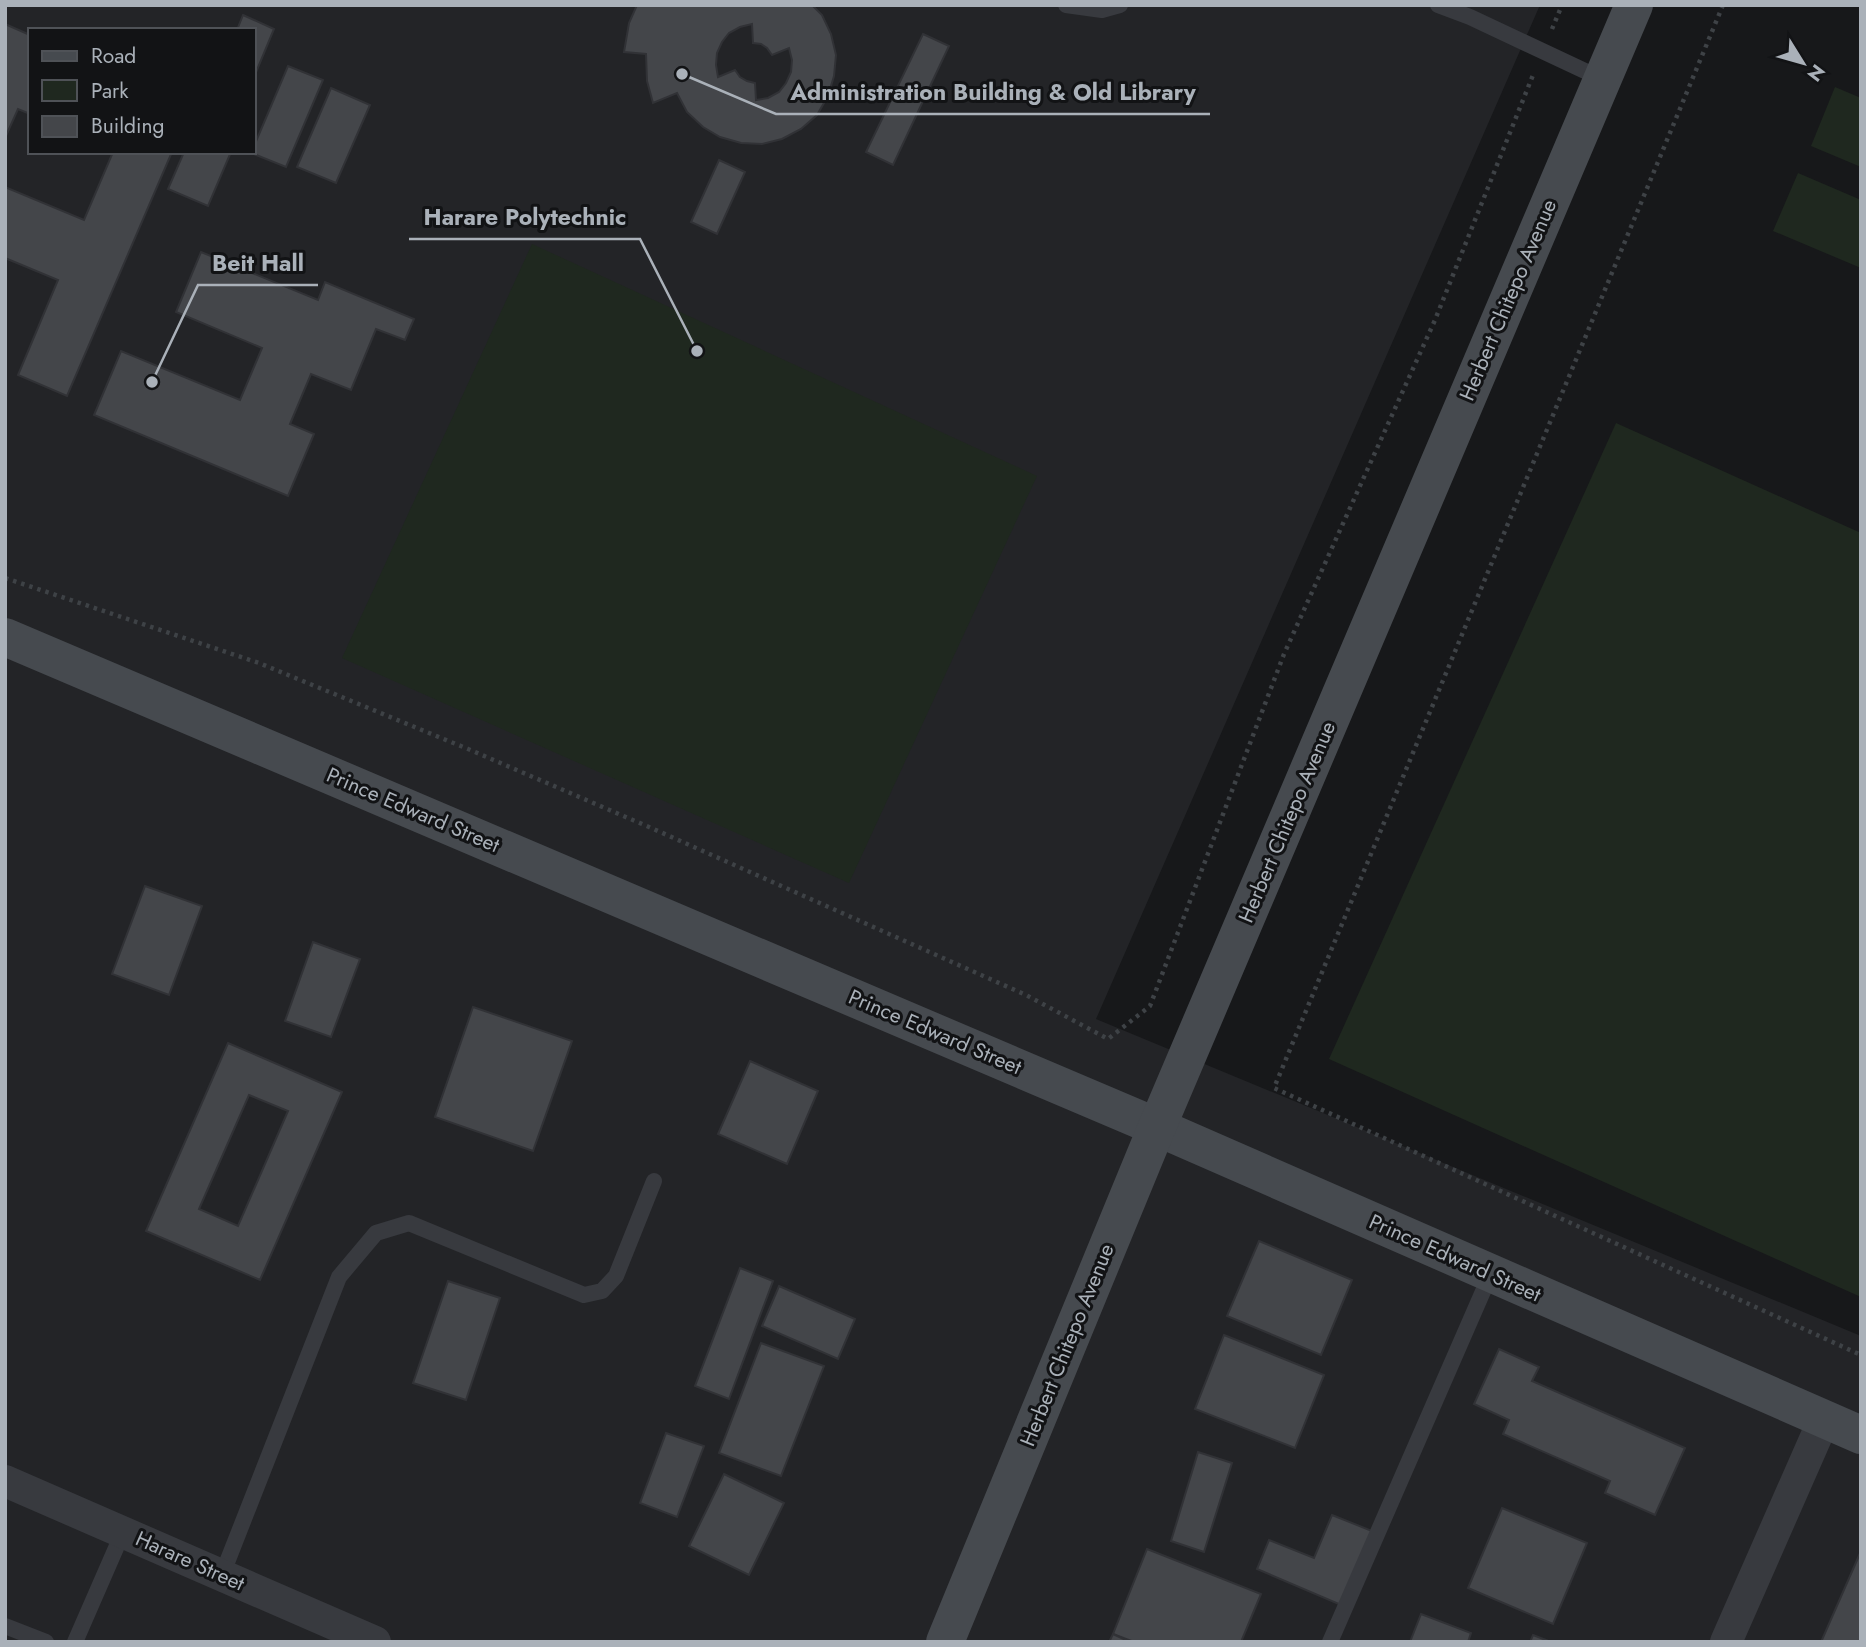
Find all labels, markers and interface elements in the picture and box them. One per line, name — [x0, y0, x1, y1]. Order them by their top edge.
legend — [28, 28, 256, 154]
north arrow — [1768, 28, 1838, 98]
text: Road — [91, 41, 136, 71]
text: N — [1801, 59, 1832, 87]
callout: Administration Building & Old Library — [776, 70, 1210, 114]
text: Administration Building & Old Library — [789, 75, 1197, 109]
text: Park — [91, 76, 129, 106]
text: Building — [91, 111, 164, 141]
street label: Herbert Chitepo Avenue — [1452, 194, 1564, 405]
callout: Harare Polytechnic — [409, 195, 640, 239]
text: Harare Polytechnic — [424, 200, 626, 234]
callout: Beit Hall — [198, 241, 318, 285]
text: Beit Hall — [212, 246, 304, 280]
street label: Herbert Chitepo Avenue — [1231, 716, 1343, 927]
street label: Prince Edward Street — [322, 760, 504, 860]
street label: Prince Edward Street — [844, 982, 1026, 1082]
street label: Prince Edward Street — [1364, 1207, 1546, 1309]
street label: Herbert Chitepo Avenue — [1013, 1239, 1121, 1451]
street label: Harare Street — [131, 1524, 249, 1598]

